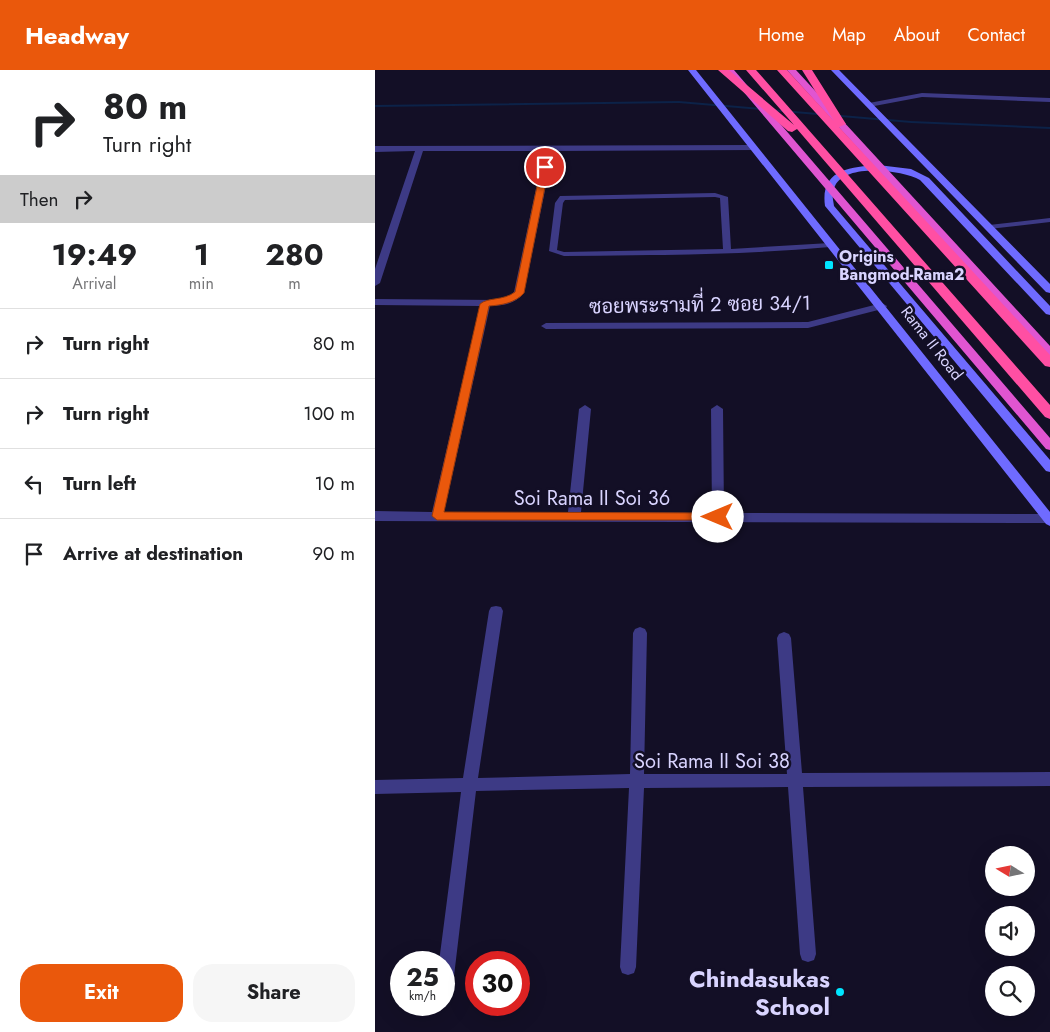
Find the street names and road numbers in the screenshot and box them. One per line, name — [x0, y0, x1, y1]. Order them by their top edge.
street label: ซอยพระรามที่ 2 ซอย 34/1 — [589, 286, 811, 321]
street label: Rama II Road — [896, 301, 968, 385]
street label: Soi Rama II Soi 36 — [514, 484, 670, 513]
street label: Soi Rama II Soi 38 — [634, 747, 790, 776]

